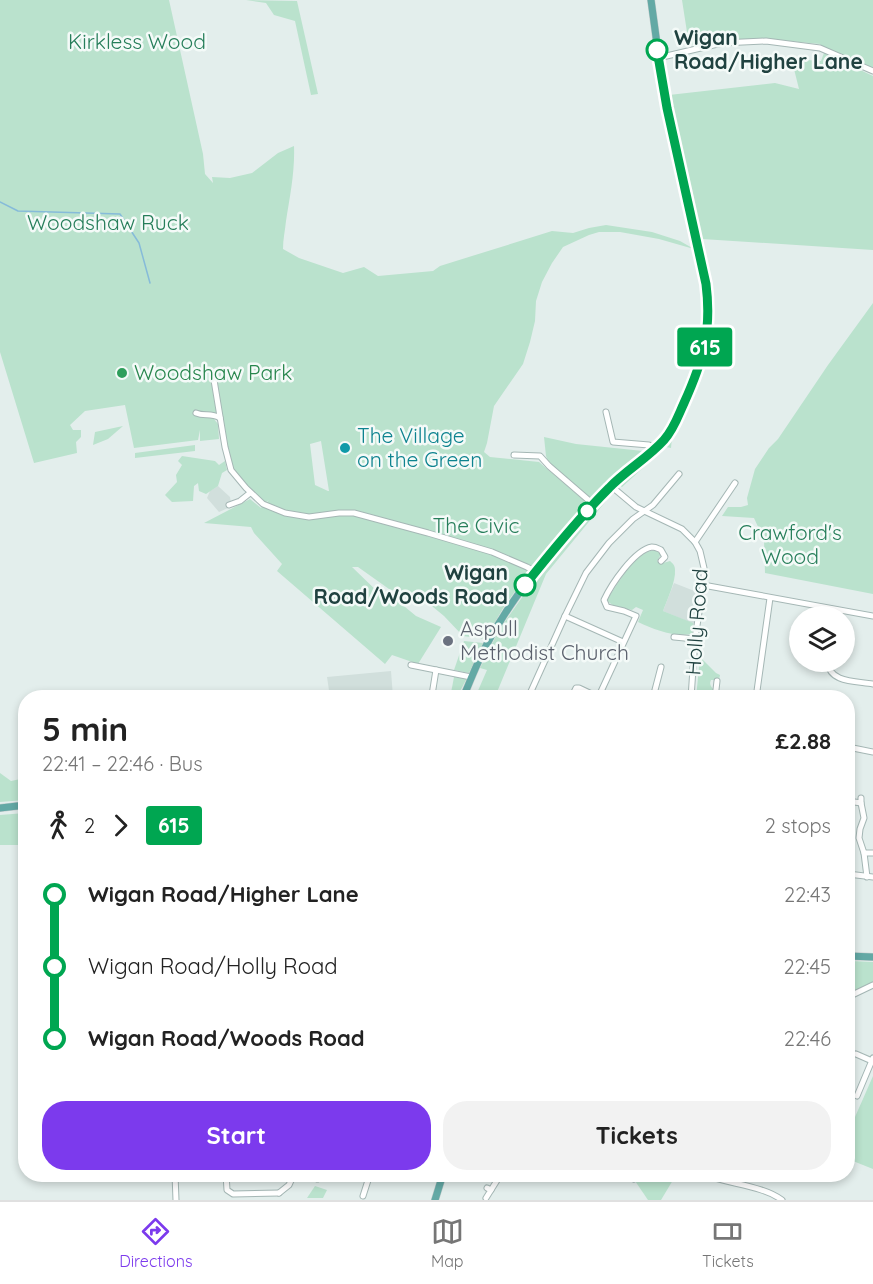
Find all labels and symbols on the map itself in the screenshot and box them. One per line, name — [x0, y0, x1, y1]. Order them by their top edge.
place label: Wigan Road/Higher Lane — [674, 24, 863, 74]
park label: Kirkless Wood — [68, 28, 206, 54]
marker: Wigan Road/Higher Lane — [646, 39, 668, 61]
park label: Woodshaw Ruck — [27, 209, 189, 235]
line badge: 615 — [670, 328, 740, 366]
place label: Woodshaw Park — [134, 359, 292, 385]
marker: Woodshaw Park — [115, 366, 129, 380]
place label: The Village on the Green — [357, 422, 482, 472]
marker: The Village on the Green — [338, 441, 352, 455]
unlabelled marker — [578, 502, 596, 520]
park label: The Civic — [433, 512, 520, 538]
park label: Crawford's Wood — [738, 519, 842, 569]
place label: Wigan Road/Woods Road — [314, 559, 508, 609]
street label: Holly Road — [679, 568, 713, 676]
marker: Wigan Road/Woods Road — [514, 574, 536, 596]
place label: Aspull Methodist Church — [460, 615, 629, 665]
marker: Aspull Methodist Church — [441, 634, 455, 648]

